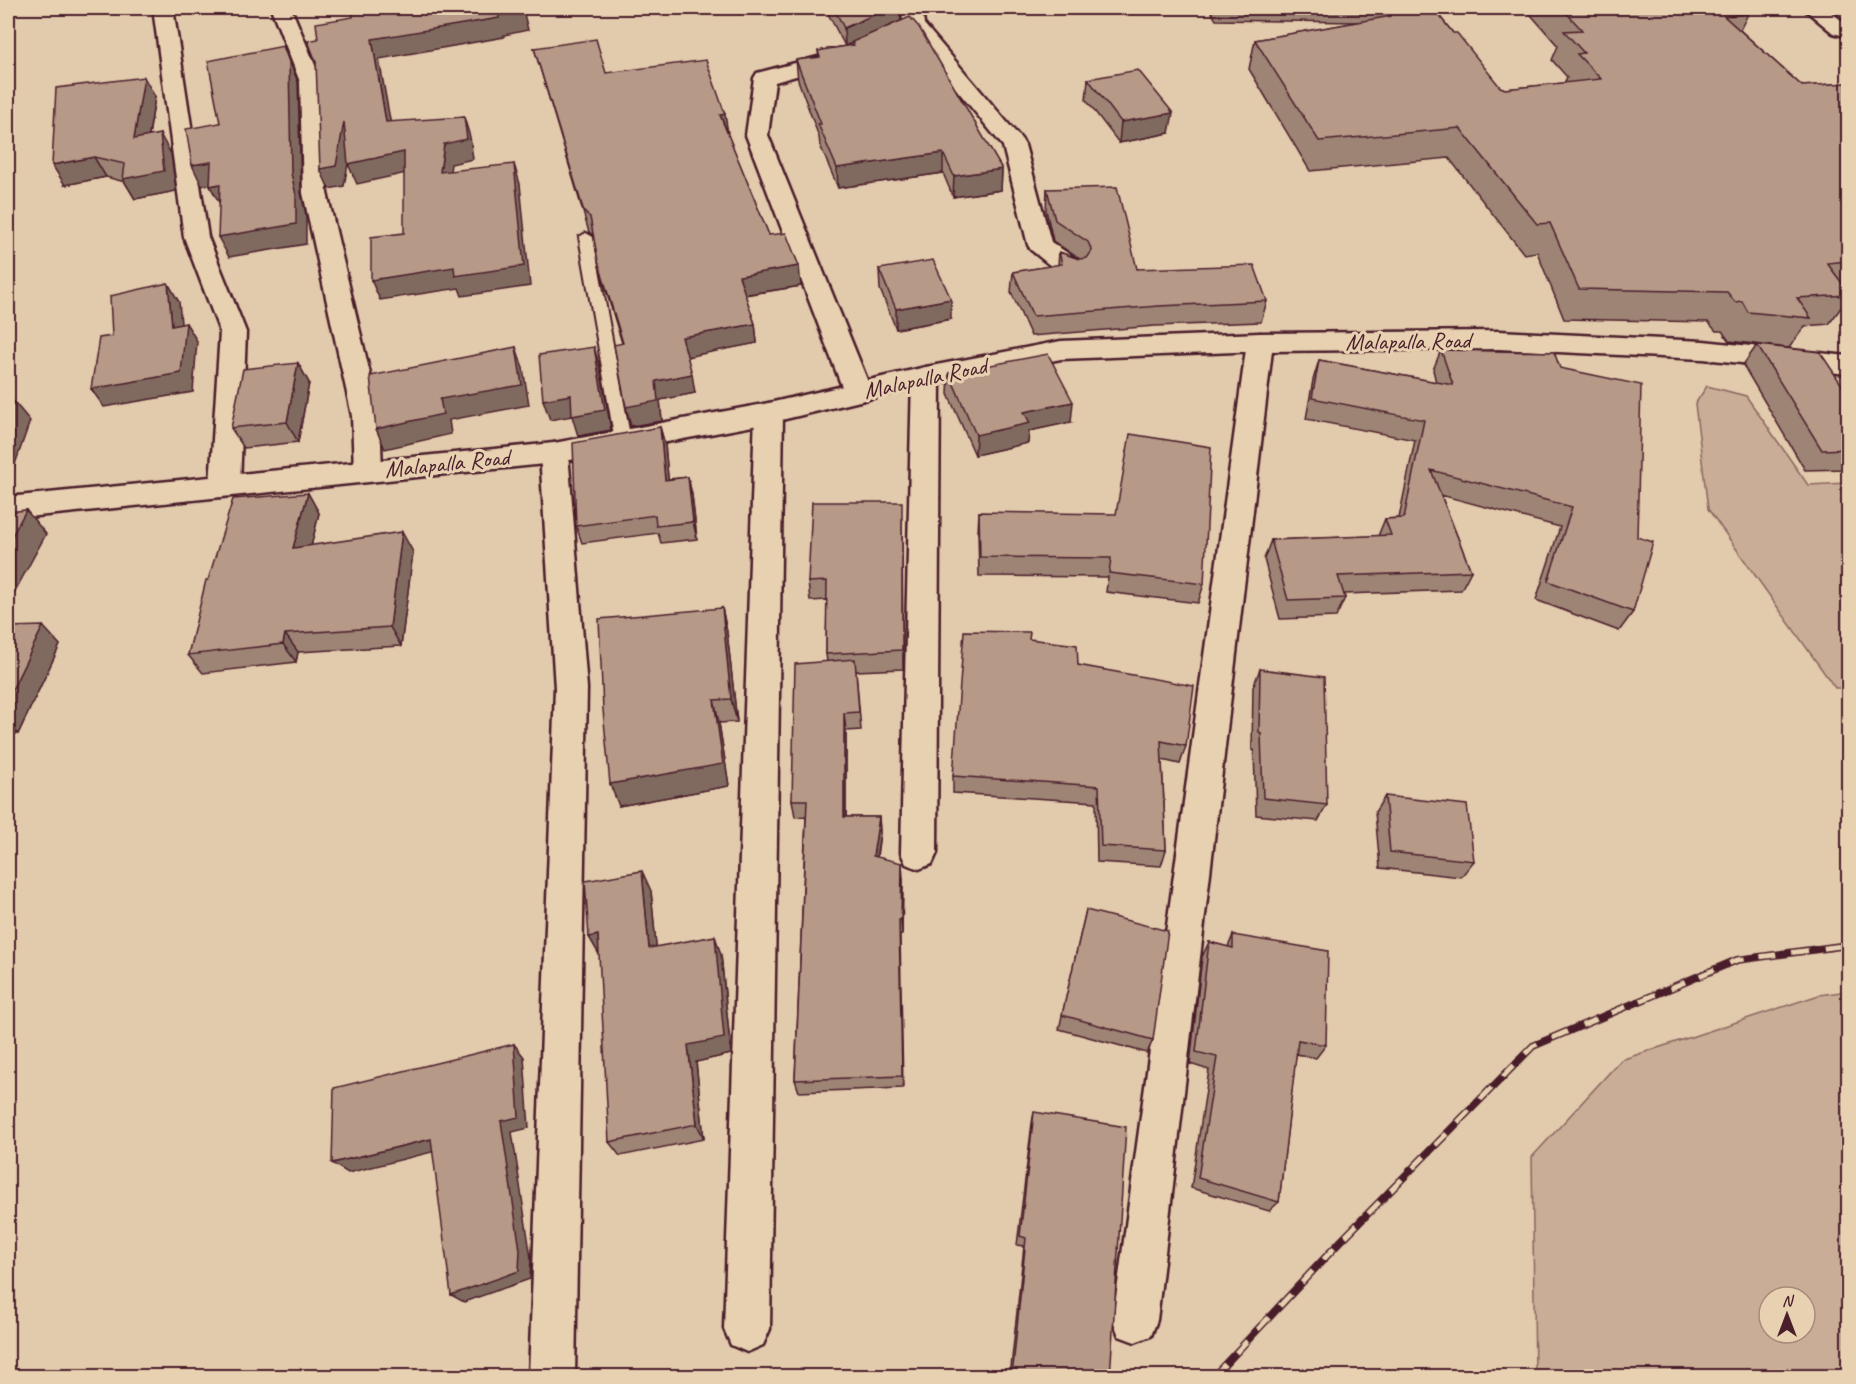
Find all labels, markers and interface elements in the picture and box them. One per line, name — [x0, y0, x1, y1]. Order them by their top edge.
street label: Malapalla Road — [1345, 325, 1474, 357]
street label: Malapalla Road — [861, 350, 993, 406]
street label: Malapalla Road — [383, 441, 514, 484]
north arrow — [1757, 1285, 1817, 1345]
text: N — [1782, 1291, 1795, 1311]

